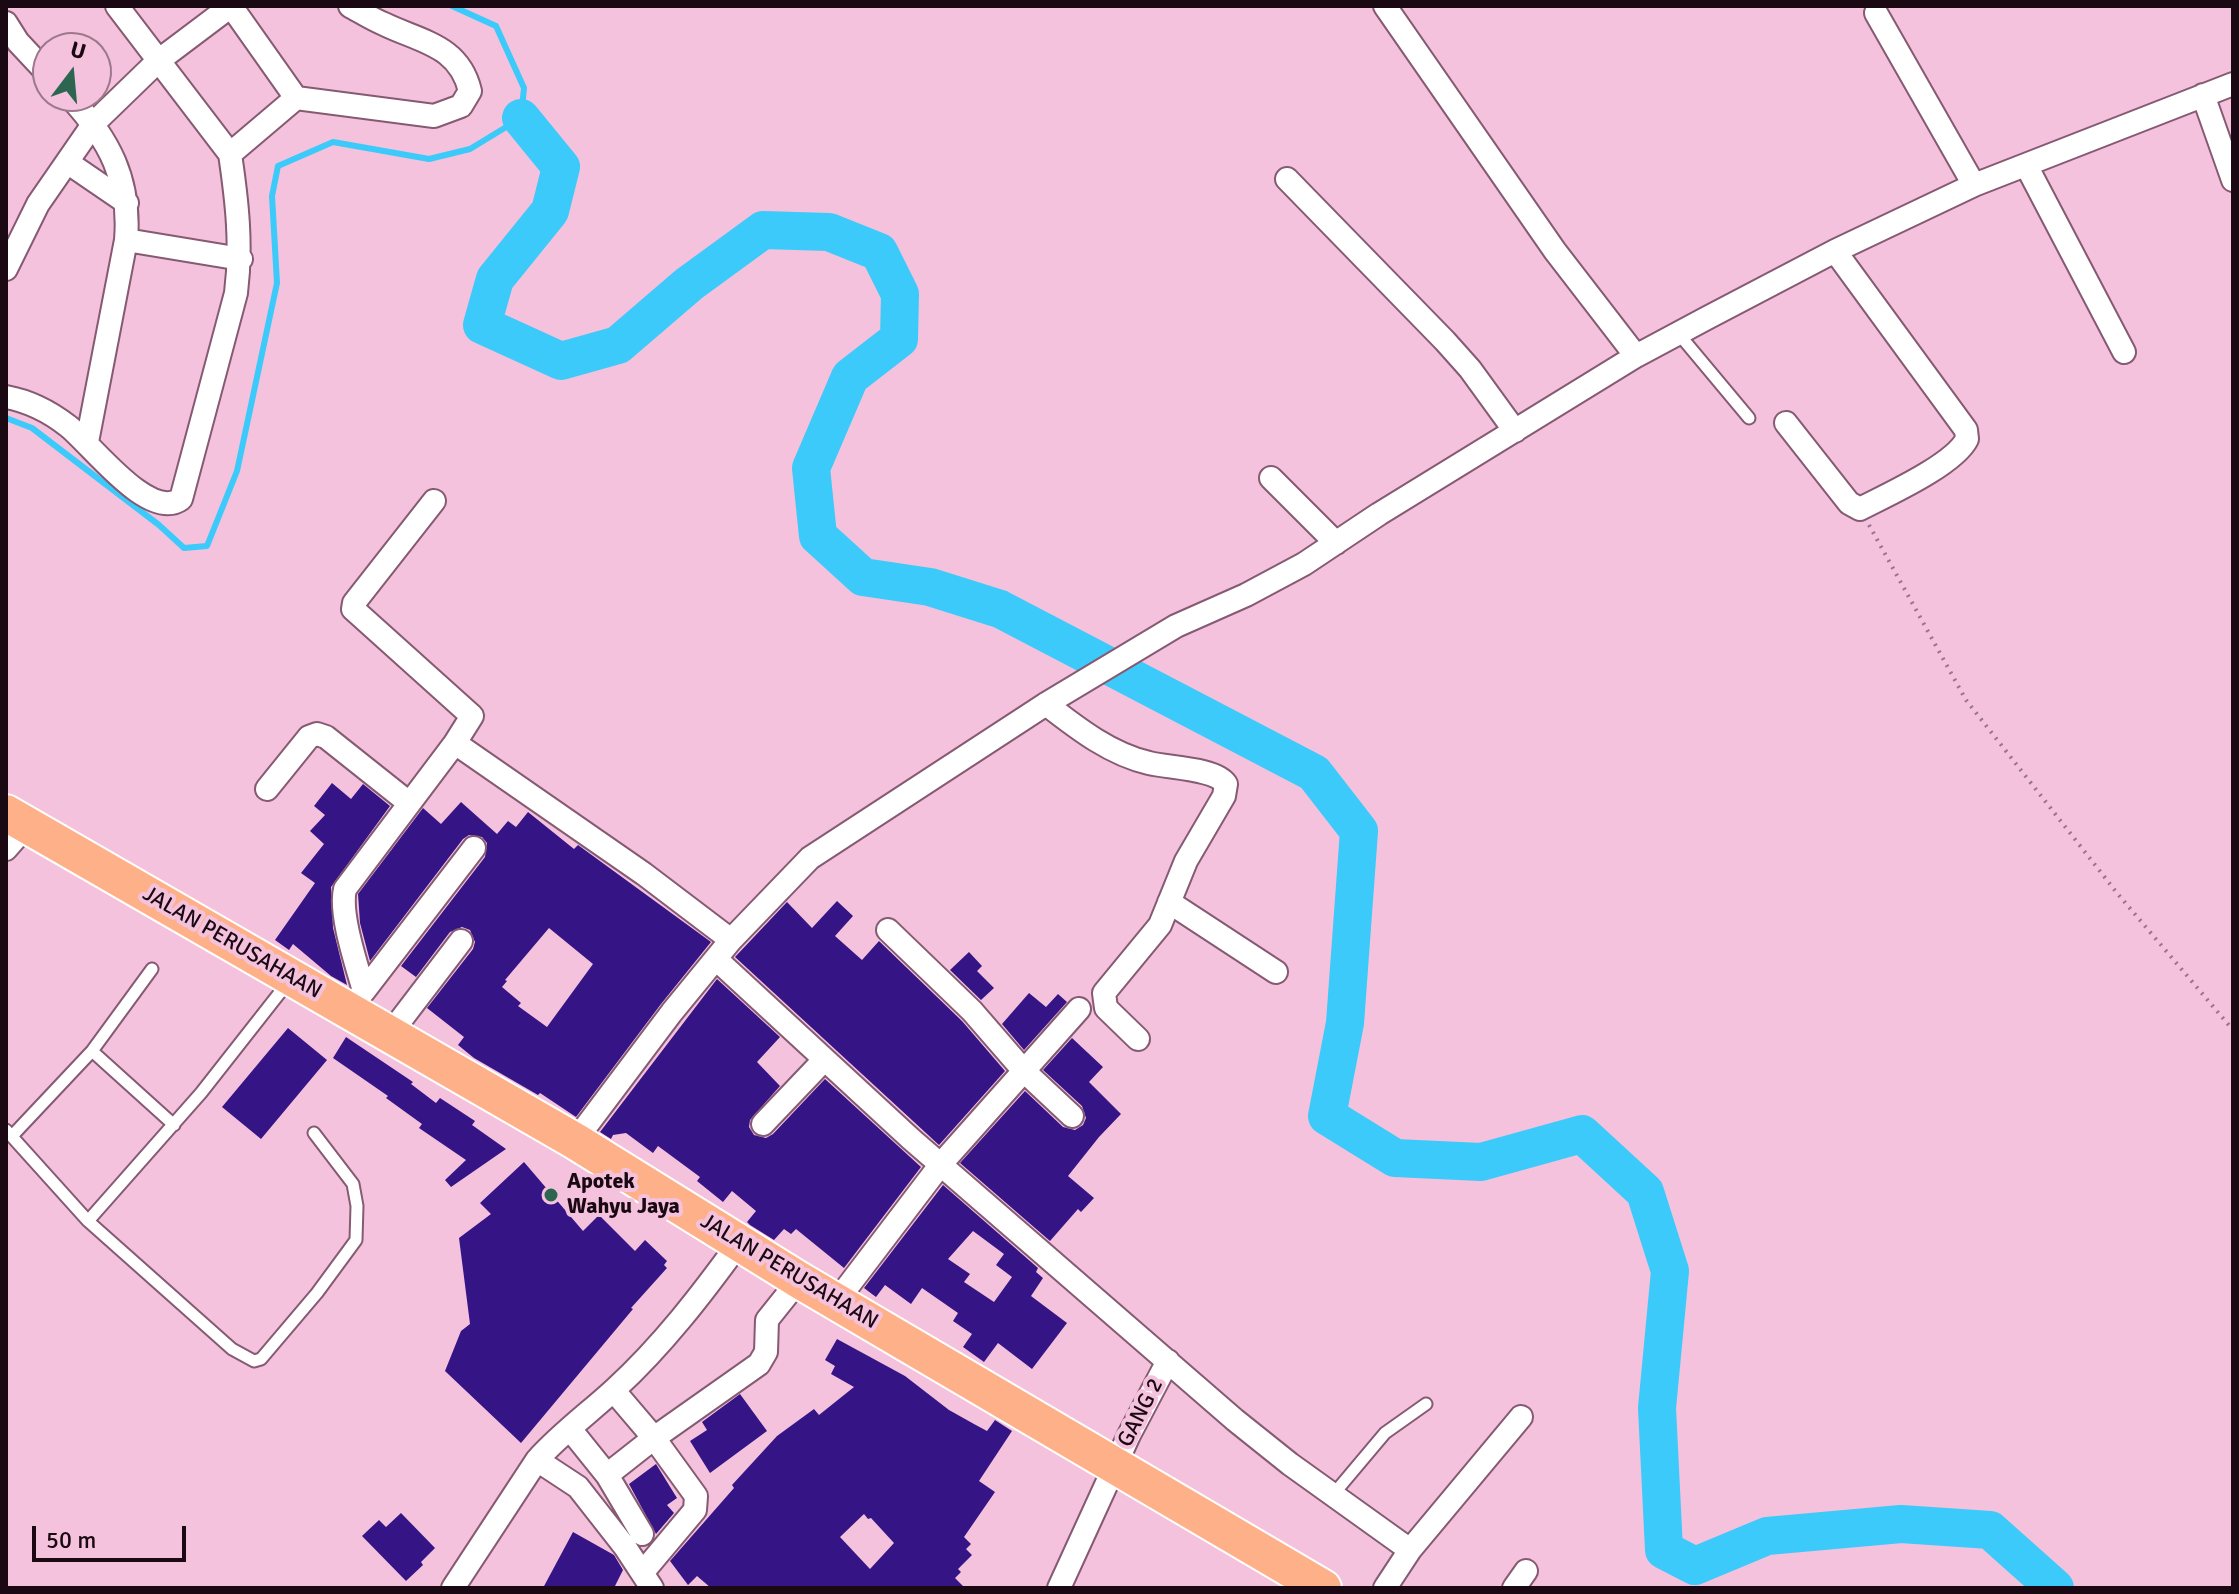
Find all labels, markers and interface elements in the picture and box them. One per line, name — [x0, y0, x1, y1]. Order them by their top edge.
north arrow — [32, 32, 112, 112]
text: U — [67, 35, 89, 65]
street label: JALAN PERUSAHAAN — [138, 881, 326, 1005]
place label: Apotek Wahyu Jaya — [567, 1169, 680, 1220]
marker: Apotek Wahyu Jaya — [542, 1186, 560, 1204]
street label: JALAN PERUSAHAAN — [695, 1209, 883, 1335]
street label: GANG 2 — [1113, 1374, 1169, 1452]
scale bar — [36, 1510, 190, 1560]
text: 50 m — [46, 1525, 96, 1555]

